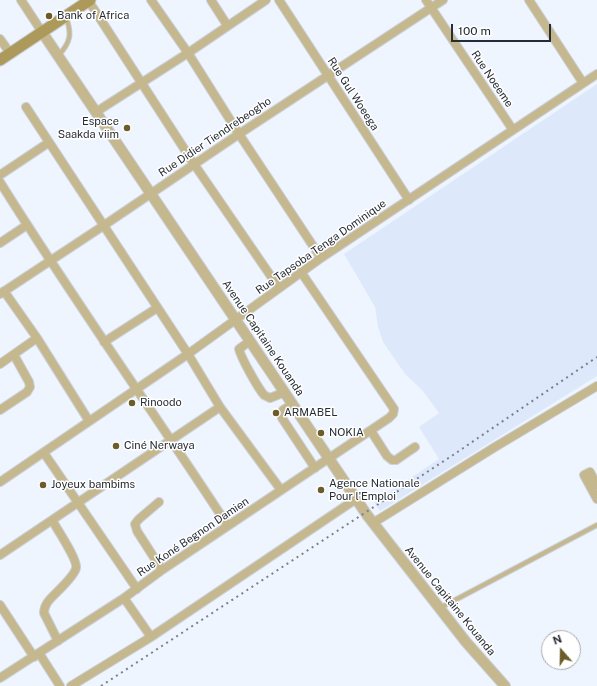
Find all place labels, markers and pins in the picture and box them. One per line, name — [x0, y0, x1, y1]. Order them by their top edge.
place label: Bank of Africa — [57, 9, 129, 23]
marker: Bank of Africa — [44, 11, 54, 21]
place label: Espace Saakda viim — [58, 115, 119, 141]
marker: Espace Saakda viim — [122, 123, 132, 133]
place label: Rinoodo — [140, 396, 182, 410]
marker: Rinoodo — [127, 398, 137, 408]
place label: ARMABEL — [284, 406, 338, 420]
marker: ARMABEL — [271, 408, 281, 418]
place label: NOKIA — [329, 426, 364, 440]
marker: NOKIA — [316, 428, 326, 438]
place label: Ciné Nerwaya — [124, 439, 195, 453]
marker: Ciné Nerwaya — [111, 441, 121, 451]
place label: Agence Nationale Pour l'Emploi — [329, 477, 420, 503]
place label: Joyeux bambims — [51, 478, 135, 492]
marker: Joyeux bambims — [38, 480, 48, 490]
marker: Agence Nationale Pour l'Emploi — [316, 485, 326, 495]

